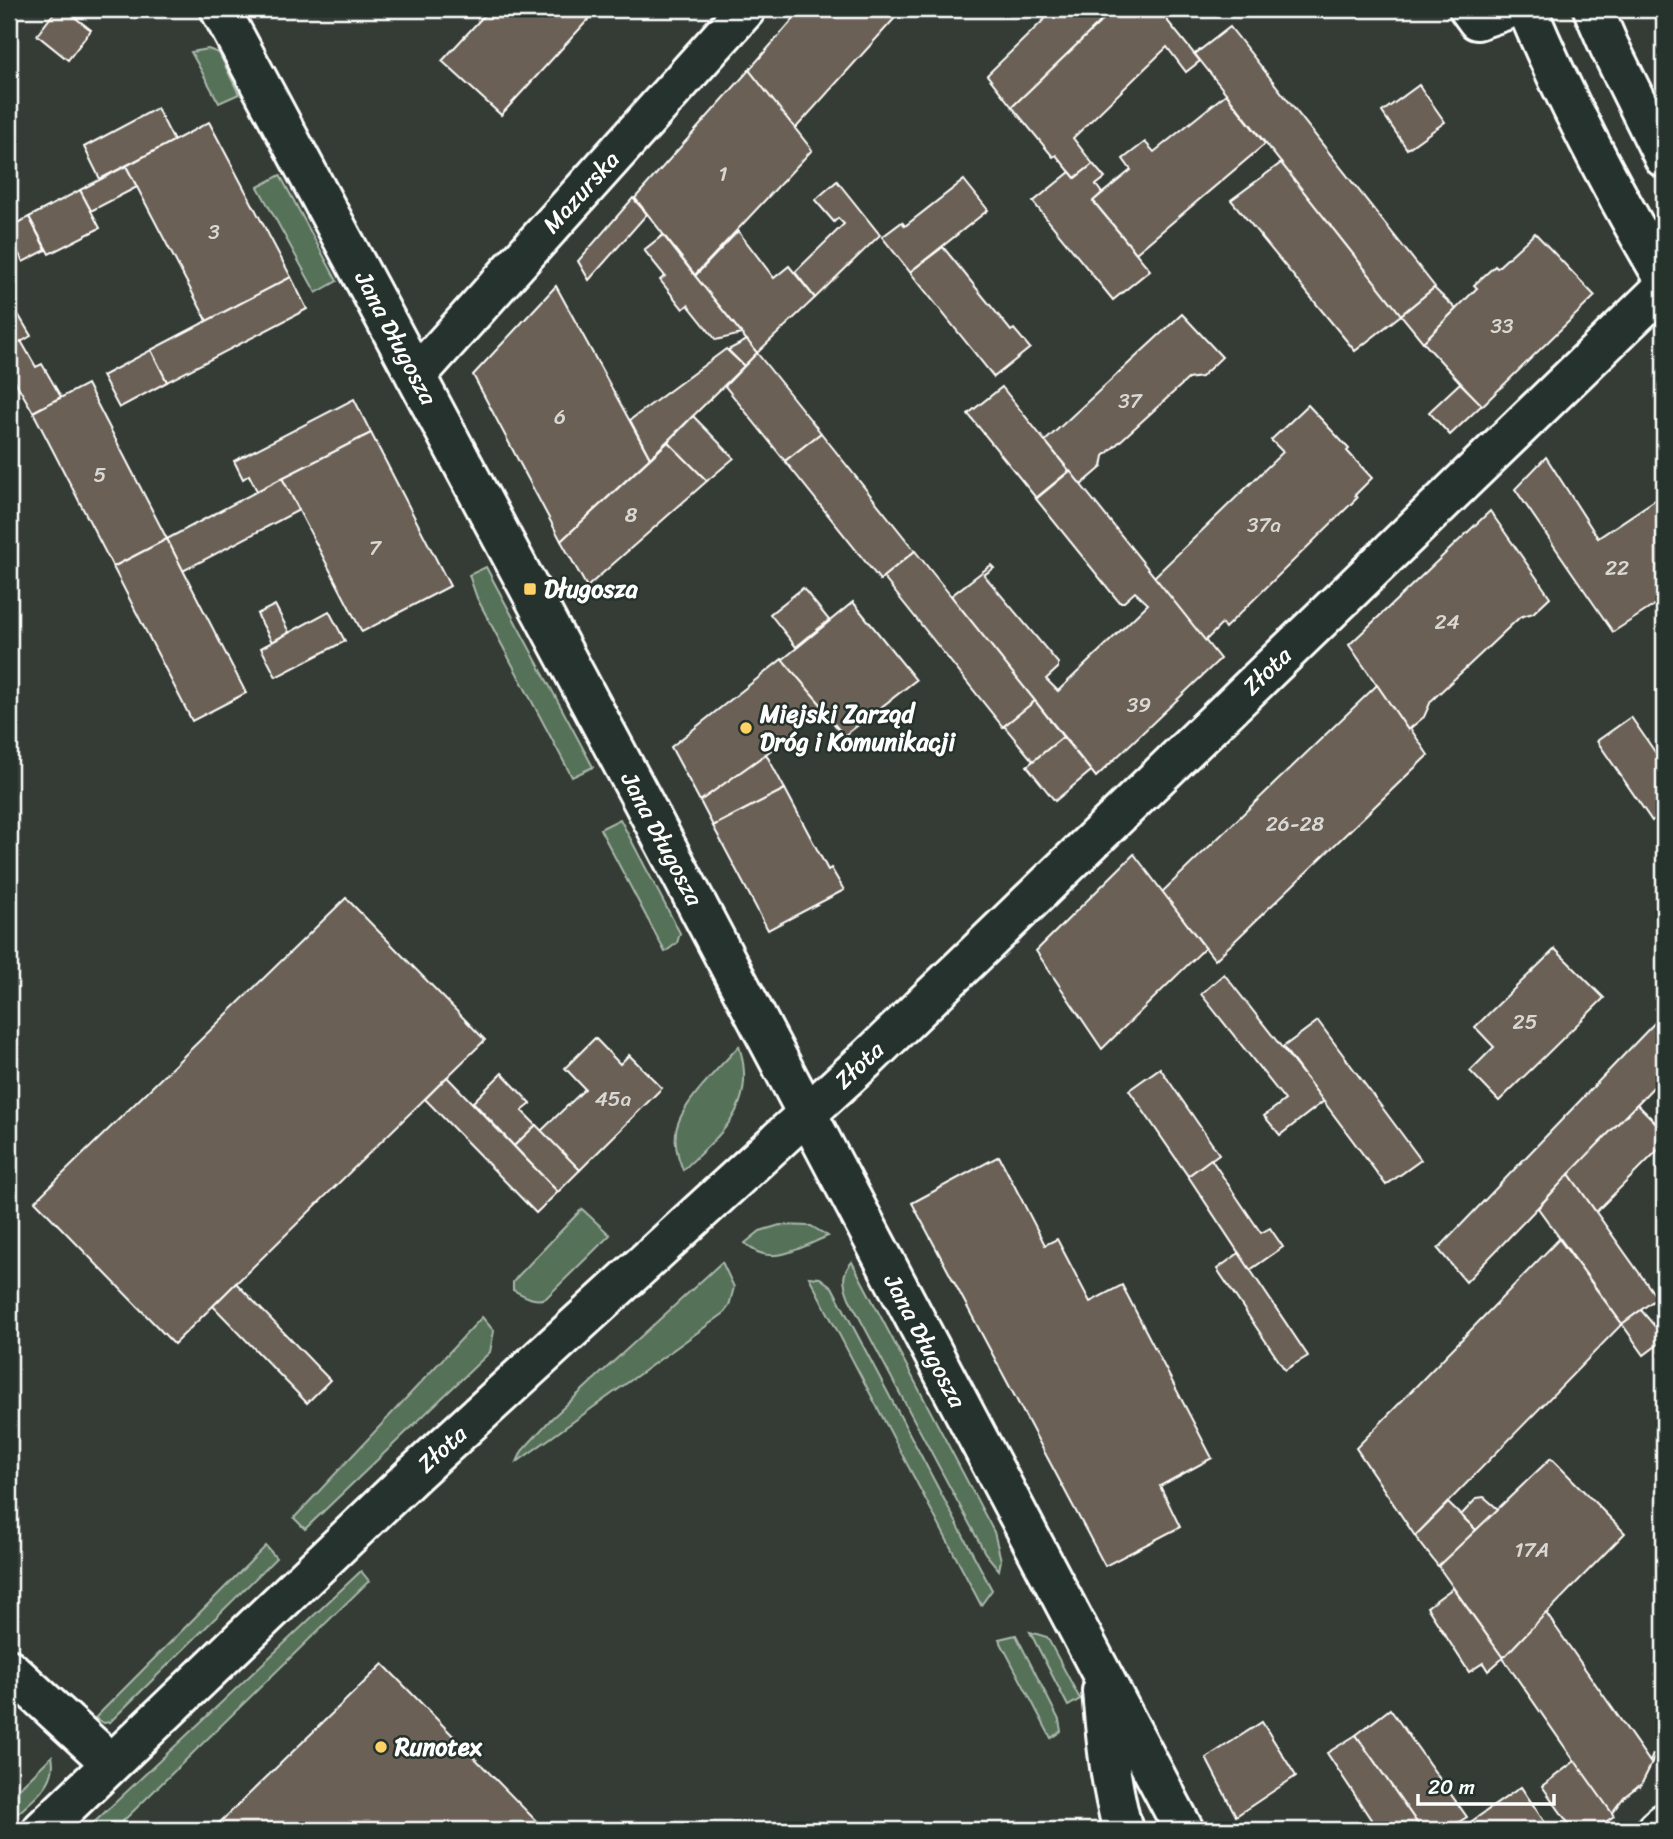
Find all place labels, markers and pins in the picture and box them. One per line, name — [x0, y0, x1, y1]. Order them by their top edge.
place label: Długosza — [544, 568, 639, 610]
marker: Długosza — [522, 581, 538, 597]
place label: Miejski Zarząd Dróg i Komunikacji — [759, 693, 956, 763]
marker: Miejski Zarząd Dróg i Komunikacji — [738, 720, 754, 736]
place label: Runotex — [394, 1726, 483, 1768]
marker: Runotex — [373, 1739, 389, 1755]

